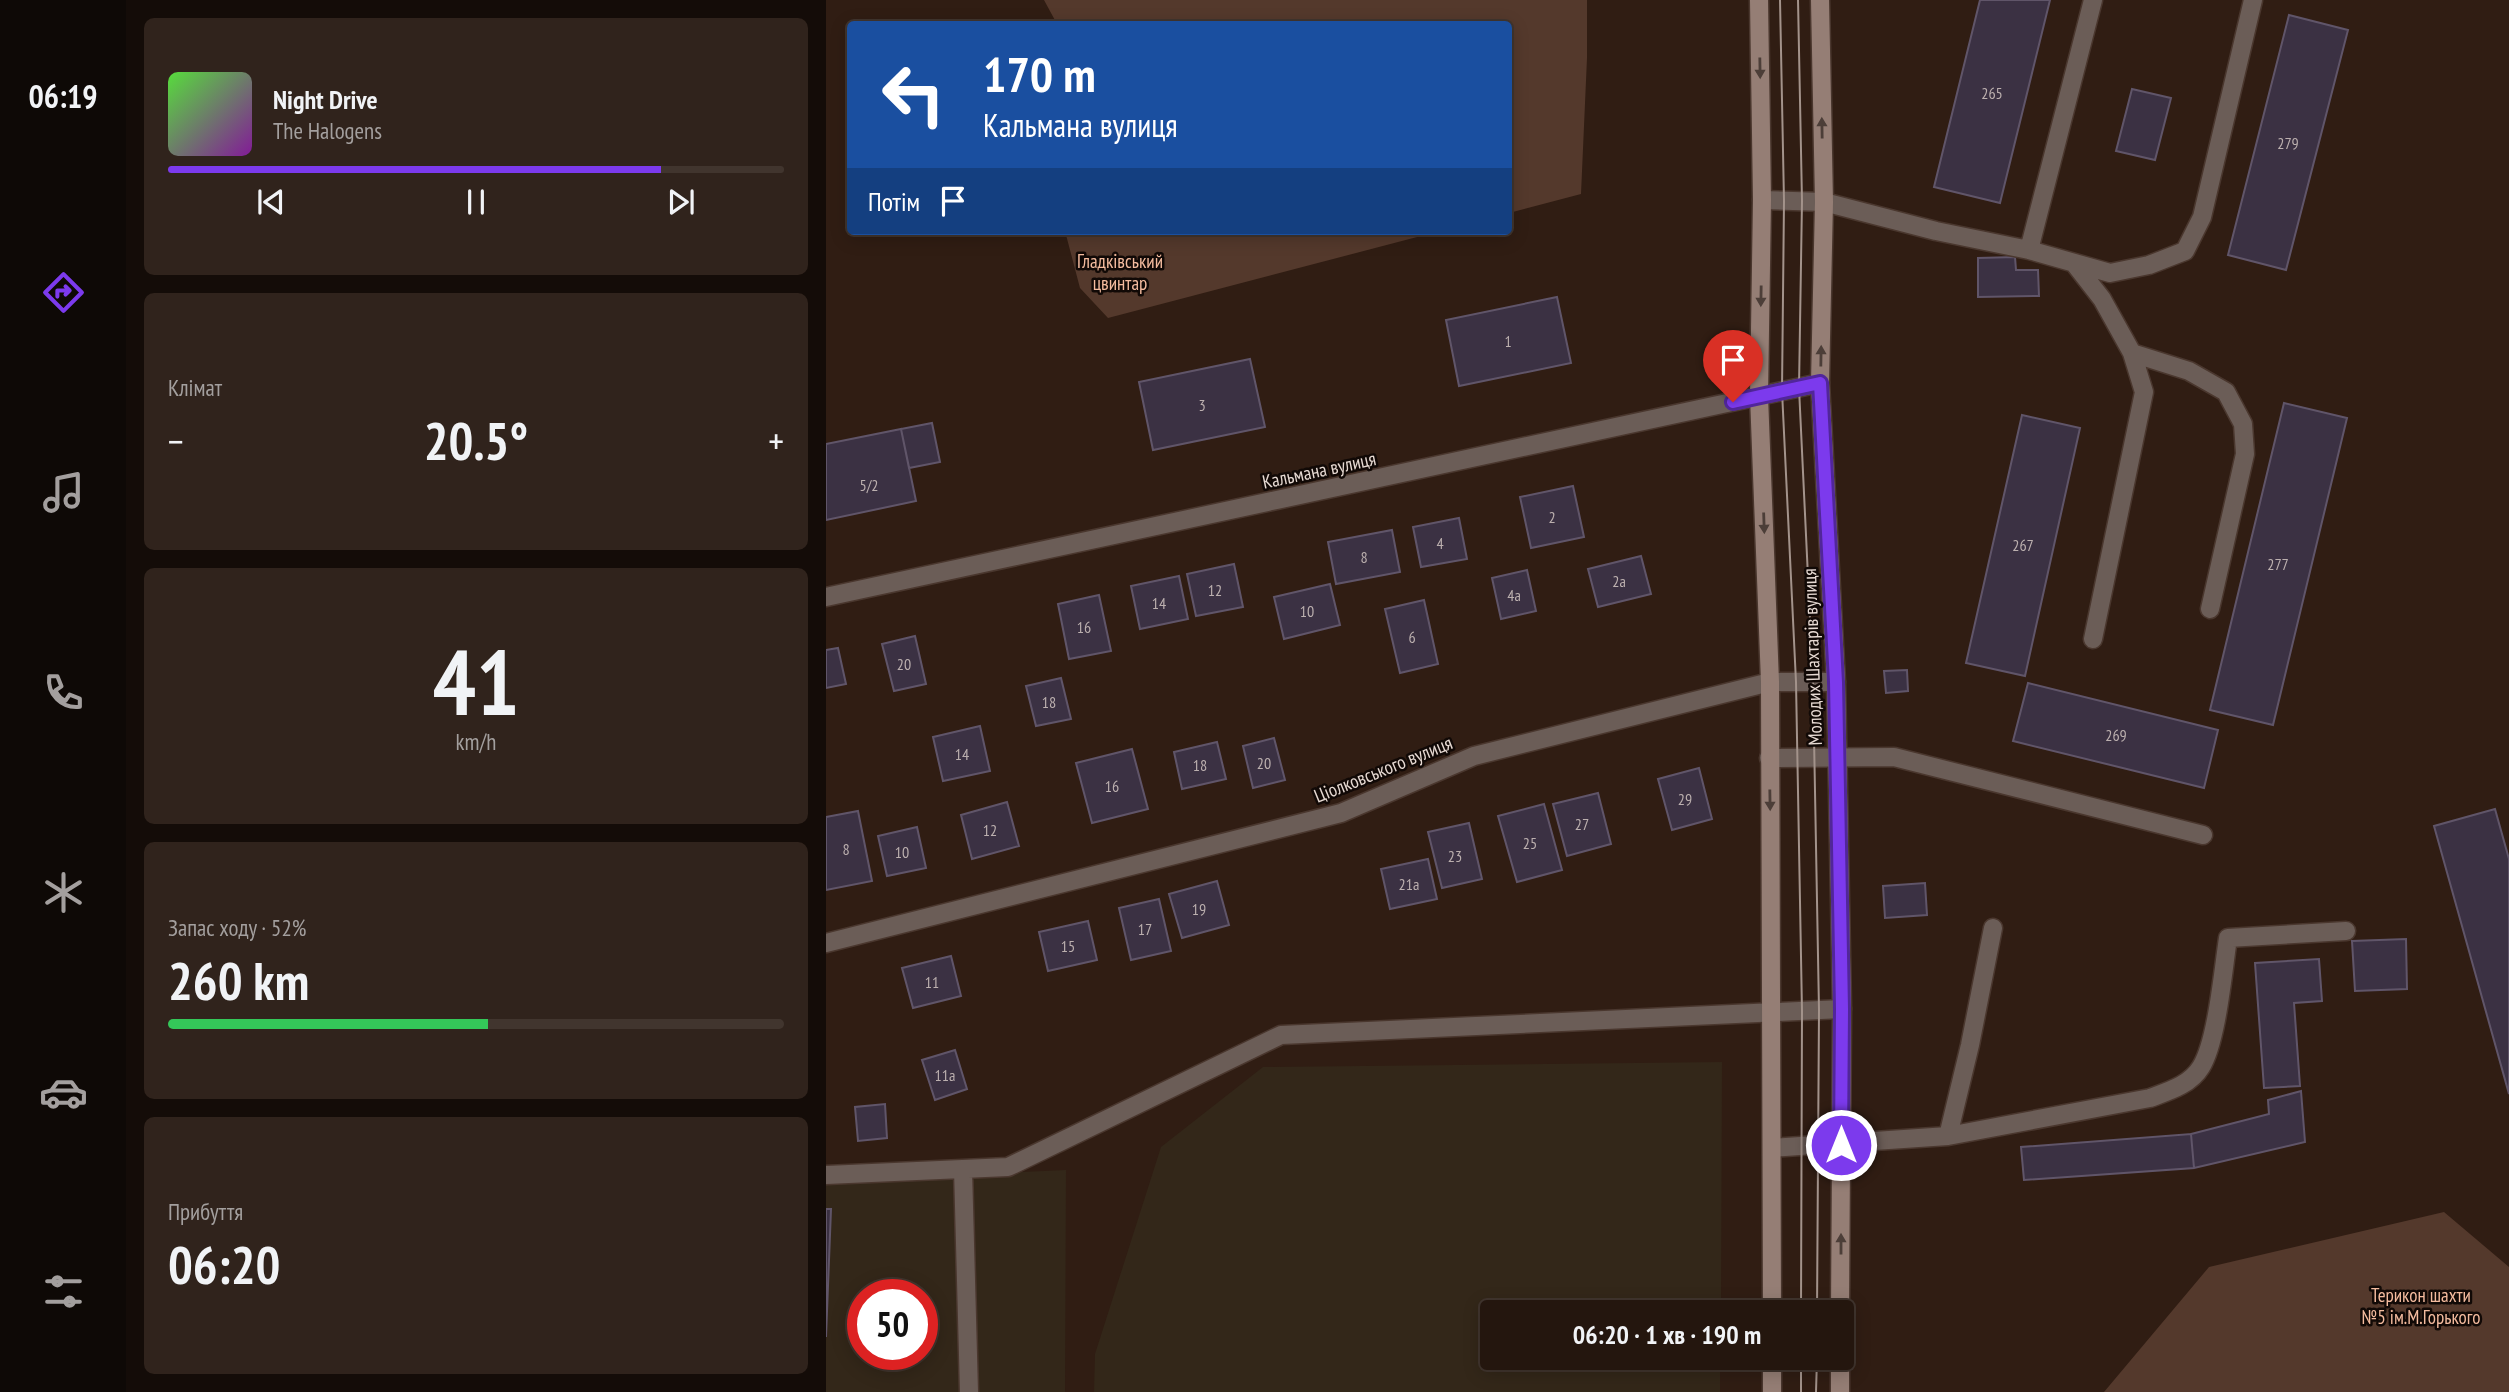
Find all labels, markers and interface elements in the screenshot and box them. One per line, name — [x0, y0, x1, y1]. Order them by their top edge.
text: 170 m — [983, 42, 1096, 106]
icon: left — [868, 49, 959, 140]
one-way arrow — [1754, 57, 1766, 79]
text: 06:19 — [28, 75, 98, 117]
text: Night Drive — [273, 83, 378, 116]
house number: 265 — [1981, 83, 2003, 103]
text: Кальмана вулиця — [983, 104, 1178, 146]
text: The Halogens — [273, 116, 382, 145]
one-way arrow — [1816, 117, 1828, 139]
house number: 279 — [2277, 133, 2299, 153]
icon: arrive — [934, 182, 972, 220]
icon: previous — [252, 183, 290, 221]
icon: pause — [457, 183, 495, 221]
icon: next — [662, 183, 700, 221]
text: Потім — [868, 185, 920, 218]
park label: Гладківський цвинтар — [1077, 249, 1163, 295]
icon: directions — [39, 268, 88, 317]
one-way arrow — [1755, 285, 1767, 307]
pin — [1703, 330, 1763, 402]
house number: 1 — [1504, 331, 1512, 351]
icon: arrive — [1714, 341, 1752, 379]
one-way arrow — [1815, 344, 1827, 366]
text: Клімат — [168, 373, 222, 402]
house number: 3 — [1198, 395, 1206, 415]
text: 20.5° — [424, 407, 528, 474]
text: − — [168, 416, 184, 465]
text: + — [768, 416, 784, 465]
street label: Кальмана вулиця — [1260, 446, 1378, 494]
icon: music — [39, 468, 88, 517]
house number: 5/2 — [859, 475, 879, 495]
house number: 2 — [1548, 507, 1556, 527]
one-way arrow — [1759, 512, 1770, 534]
house number: 4 — [1436, 533, 1444, 553]
house number: 267 — [2012, 535, 2034, 555]
house number: 8 — [1360, 547, 1368, 567]
house number: 277 — [2267, 554, 2289, 574]
street label: Молодих Шахтарів вулиця — [1797, 568, 1827, 746]
house number: 2а — [1612, 571, 1626, 591]
house number: 12 — [1208, 580, 1222, 600]
house number: 4а — [1507, 585, 1521, 605]
house number: 14 — [1152, 593, 1166, 613]
house number: 10 — [1300, 601, 1314, 621]
house number: 16 — [1077, 617, 1091, 637]
text: 41 — [433, 622, 520, 740]
house number: 6 — [1408, 627, 1416, 647]
house number: 20 — [897, 654, 911, 674]
icon: phone — [39, 668, 88, 717]
house number: 18 — [1042, 692, 1056, 712]
house number: 269 — [2105, 725, 2127, 745]
text: km/h — [456, 727, 496, 756]
street label: Ціолковського вулиця — [1310, 730, 1456, 808]
house number: 14 — [955, 744, 969, 764]
house number: 20 — [1257, 753, 1271, 773]
house number: 18 — [1193, 755, 1207, 775]
house number: 16 — [1105, 776, 1119, 796]
house number: 29 — [1678, 789, 1692, 809]
one-way arrow — [1764, 789, 1776, 811]
house number: 27 — [1575, 814, 1589, 834]
house number: 12 — [983, 820, 997, 840]
house number: 25 — [1523, 833, 1537, 853]
house number: 8 — [842, 839, 850, 859]
house number: 10 — [895, 842, 909, 862]
house number: 23 — [1448, 846, 1462, 866]
icon: climate — [39, 868, 88, 917]
house number: 21а — [1399, 874, 1419, 894]
house number: 19 — [1192, 899, 1206, 919]
text: Запас ходу · 52% — [168, 913, 306, 942]
house number: 17 — [1138, 919, 1152, 939]
house number: 15 — [1061, 936, 1075, 956]
text: 260 km — [168, 947, 309, 1014]
house number: 11 — [925, 972, 939, 992]
house number: 11а — [935, 1065, 955, 1085]
icon: car — [39, 1068, 88, 1117]
position arrow — [1804, 1108, 1878, 1182]
text: Прибуття — [168, 1197, 243, 1226]
text: 06:20 — [168, 1231, 280, 1298]
one-way arrow — [1835, 1233, 1847, 1255]
icon: filters — [39, 1267, 88, 1316]
speed limit sign: 50 — [847, 1279, 938, 1370]
park label: Терикон шахти №5 ім.М.Горького — [2362, 1283, 2480, 1329]
text: 06:20 · 1 хв · 190 m — [1573, 1318, 1761, 1351]

